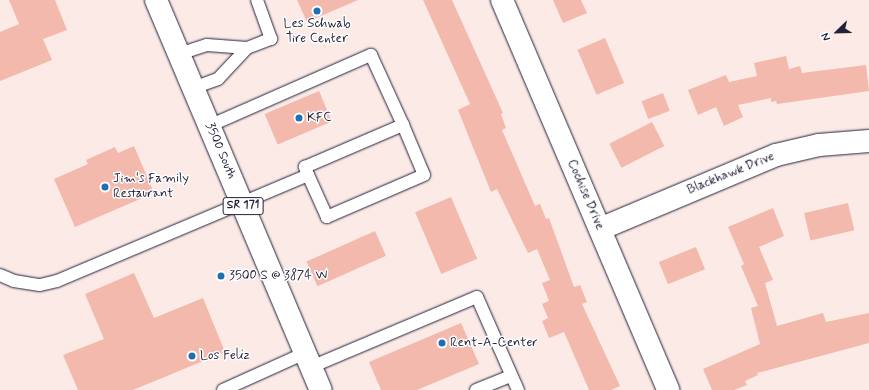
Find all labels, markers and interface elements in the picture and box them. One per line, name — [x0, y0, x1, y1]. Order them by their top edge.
marker: Les Schwab Tire Center — [312, 6, 322, 16]
north arrow — [817, 12, 857, 52]
place label: Les Schwab Tire Center — [283, 17, 351, 48]
text: N — [818, 31, 834, 43]
place label: KFC — [307, 110, 332, 126]
marker: KFC — [294, 113, 304, 123]
street label: 3500 South — [201, 121, 239, 181]
street label: Blackhawk Drive — [685, 150, 777, 198]
street label: Cochise Drive — [563, 158, 607, 232]
place label: Jim's Family Restaurant — [113, 172, 185, 203]
marker: Jim's Family Restaurant — [100, 182, 110, 192]
road number: SR 171 — [222, 196, 264, 216]
place label: 3500 S @ 3874 W — [229, 268, 327, 284]
marker: 3500 S @ 3874 W — [216, 271, 226, 281]
place label: Rent-A-Center — [450, 335, 538, 351]
marker: Rent-A-Center — [437, 338, 447, 348]
place label: Los Feliz — [200, 348, 250, 364]
marker: Los Feliz — [187, 351, 197, 361]

